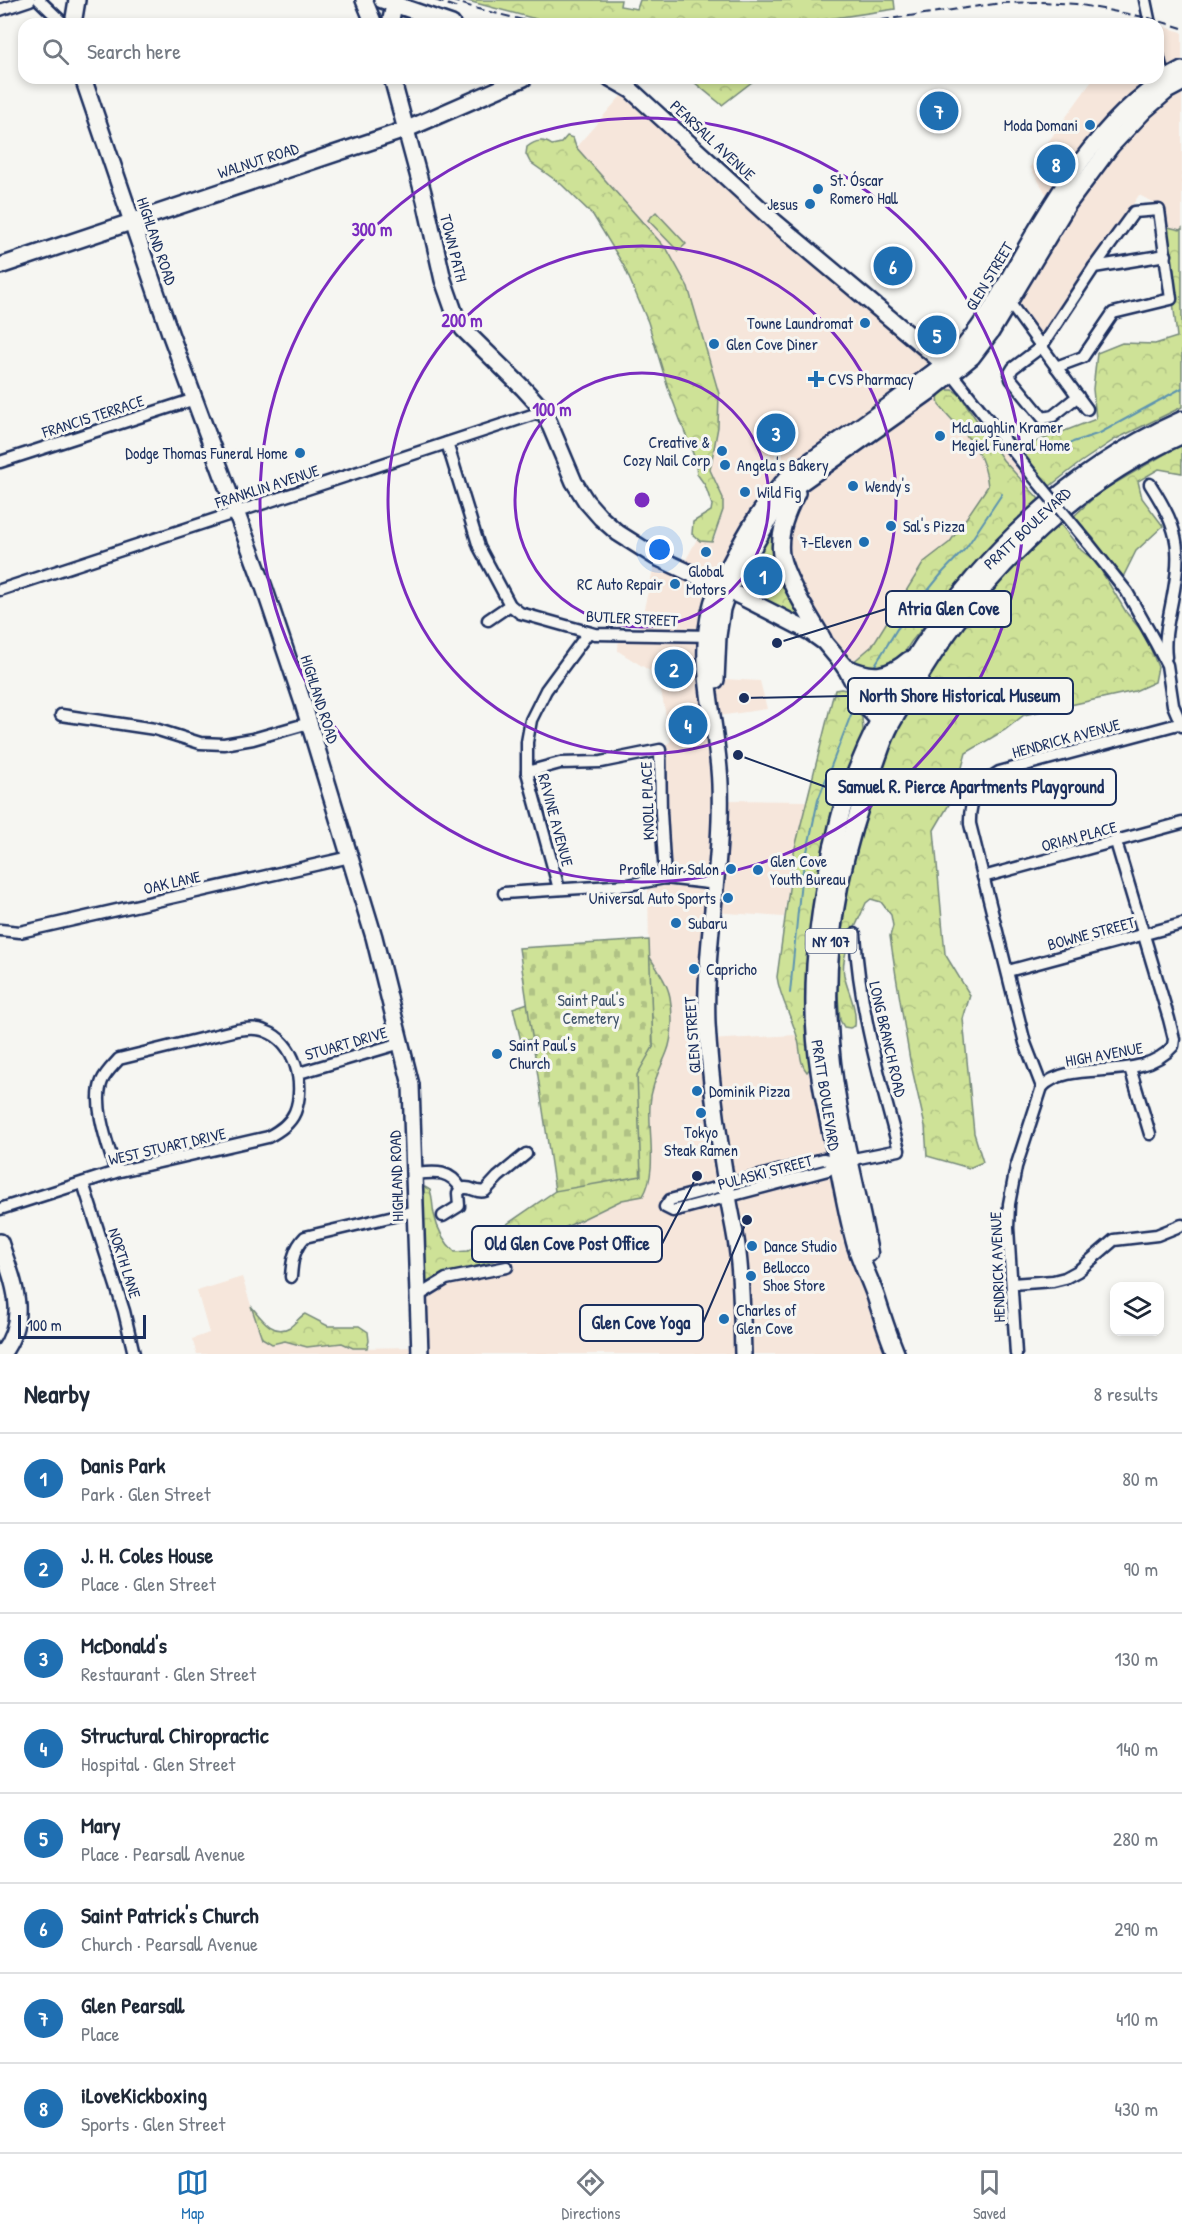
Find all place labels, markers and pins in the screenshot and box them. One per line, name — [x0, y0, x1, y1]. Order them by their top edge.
pin: 7 — [920, 88, 958, 134]
place label: Moda Domani — [1004, 114, 1078, 136]
marker: Moda Domani — [1083, 118, 1097, 132]
pin: 8 — [1036, 142, 1076, 186]
place label: St. Óscar Romero Hall — [830, 169, 898, 209]
marker: St. Óscar Romero Hall — [811, 182, 825, 196]
place label: Jesus — [767, 193, 798, 215]
marker: Jesus — [803, 197, 817, 211]
pin: 6 — [874, 244, 912, 288]
place label: Towne Laundromat — [747, 312, 853, 334]
pin: 5 — [918, 312, 956, 358]
marker: Towne Laundromat — [858, 316, 872, 330]
place label: Glen Cove Diner — [726, 333, 818, 355]
marker: Glen Cove Diner — [707, 337, 721, 351]
place label: CVS Pharmacy — [828, 368, 914, 390]
marker: CVS Pharmacy — [809, 372, 823, 386]
pin: 3 — [756, 410, 796, 456]
place label: McLaughlin Kramer Megiel Funeral Home — [952, 416, 1071, 456]
marker: McLaughlin Kramer Megiel Funeral Home — [933, 429, 947, 443]
place label: Creative & Cozy Nail Corp — [623, 431, 710, 471]
place label: Dodge Thomas Funeral Home — [125, 442, 289, 464]
marker: Creative & Cozy Nail Corp — [715, 444, 729, 458]
marker: Dodge Thomas Funeral Home — [293, 446, 307, 460]
place label: Angela's Bakery — [737, 454, 829, 476]
marker: Angela's Bakery — [718, 458, 732, 472]
place label: Wendy's — [865, 475, 910, 497]
marker: Wendy's — [846, 479, 860, 493]
place label: Wild Fig — [757, 481, 801, 503]
marker: Wild Fig — [738, 485, 752, 499]
centre of rings — [632, 490, 652, 510]
place label: Sal's Pizza — [903, 515, 965, 537]
marker: Sal's Pizza — [884, 519, 898, 533]
place label: 7-Eleven — [800, 531, 852, 553]
marker: 7-Eleven — [857, 535, 871, 549]
marker: Global Motors — [699, 545, 713, 559]
pin: 1 — [744, 554, 783, 598]
place label: Global Motors — [686, 560, 726, 600]
place label: RC Auto Repair — [577, 573, 663, 595]
marker: RC Auto Repair — [668, 577, 682, 591]
callout: Atria Glen Cove — [886, 591, 1011, 627]
pin: 2 — [654, 646, 694, 692]
callout: North Shore Historical Museum — [848, 678, 1073, 714]
pin: 4 — [668, 702, 708, 748]
callout: Samuel R. Pierce Apartments Playground — [826, 769, 1116, 805]
place label: Glen Cove Youth Bureau — [770, 850, 846, 890]
place label: Profile Hair Salon — [619, 858, 719, 880]
marker: Profile Hair Salon — [724, 862, 738, 876]
marker: Glen Cove Youth Bureau — [751, 863, 765, 877]
place label: Universal Auto Sports — [589, 887, 716, 909]
marker: Universal Auto Sports — [721, 891, 735, 905]
place label: Subaru — [688, 912, 728, 934]
marker: Subaru — [669, 916, 683, 930]
place label: Capricho — [706, 958, 758, 980]
marker: Capricho — [687, 962, 701, 976]
place label: Saint Paul's Church — [509, 1034, 576, 1074]
marker: Saint Paul's Church — [490, 1047, 504, 1061]
place label: Dominik Pizza — [709, 1080, 790, 1102]
marker: Dominik Pizza — [690, 1084, 704, 1098]
marker: Tokyo Steak Ramen — [694, 1106, 708, 1120]
place label: Tokyo Steak Ramen — [664, 1121, 738, 1161]
callout: Old Glen Cove Post Office — [472, 1226, 662, 1262]
place label: Dance Studio — [764, 1235, 837, 1257]
marker: Dance Studio — [745, 1239, 759, 1253]
place label: Bellocco Shoe Store — [763, 1256, 826, 1296]
marker: Bellocco Shoe Store — [744, 1269, 758, 1283]
place label: Charles of Glen Cove — [736, 1299, 797, 1339]
callout: Glen Cove Yoga — [580, 1305, 703, 1341]
marker: Charles of Glen Cove — [717, 1312, 731, 1326]

